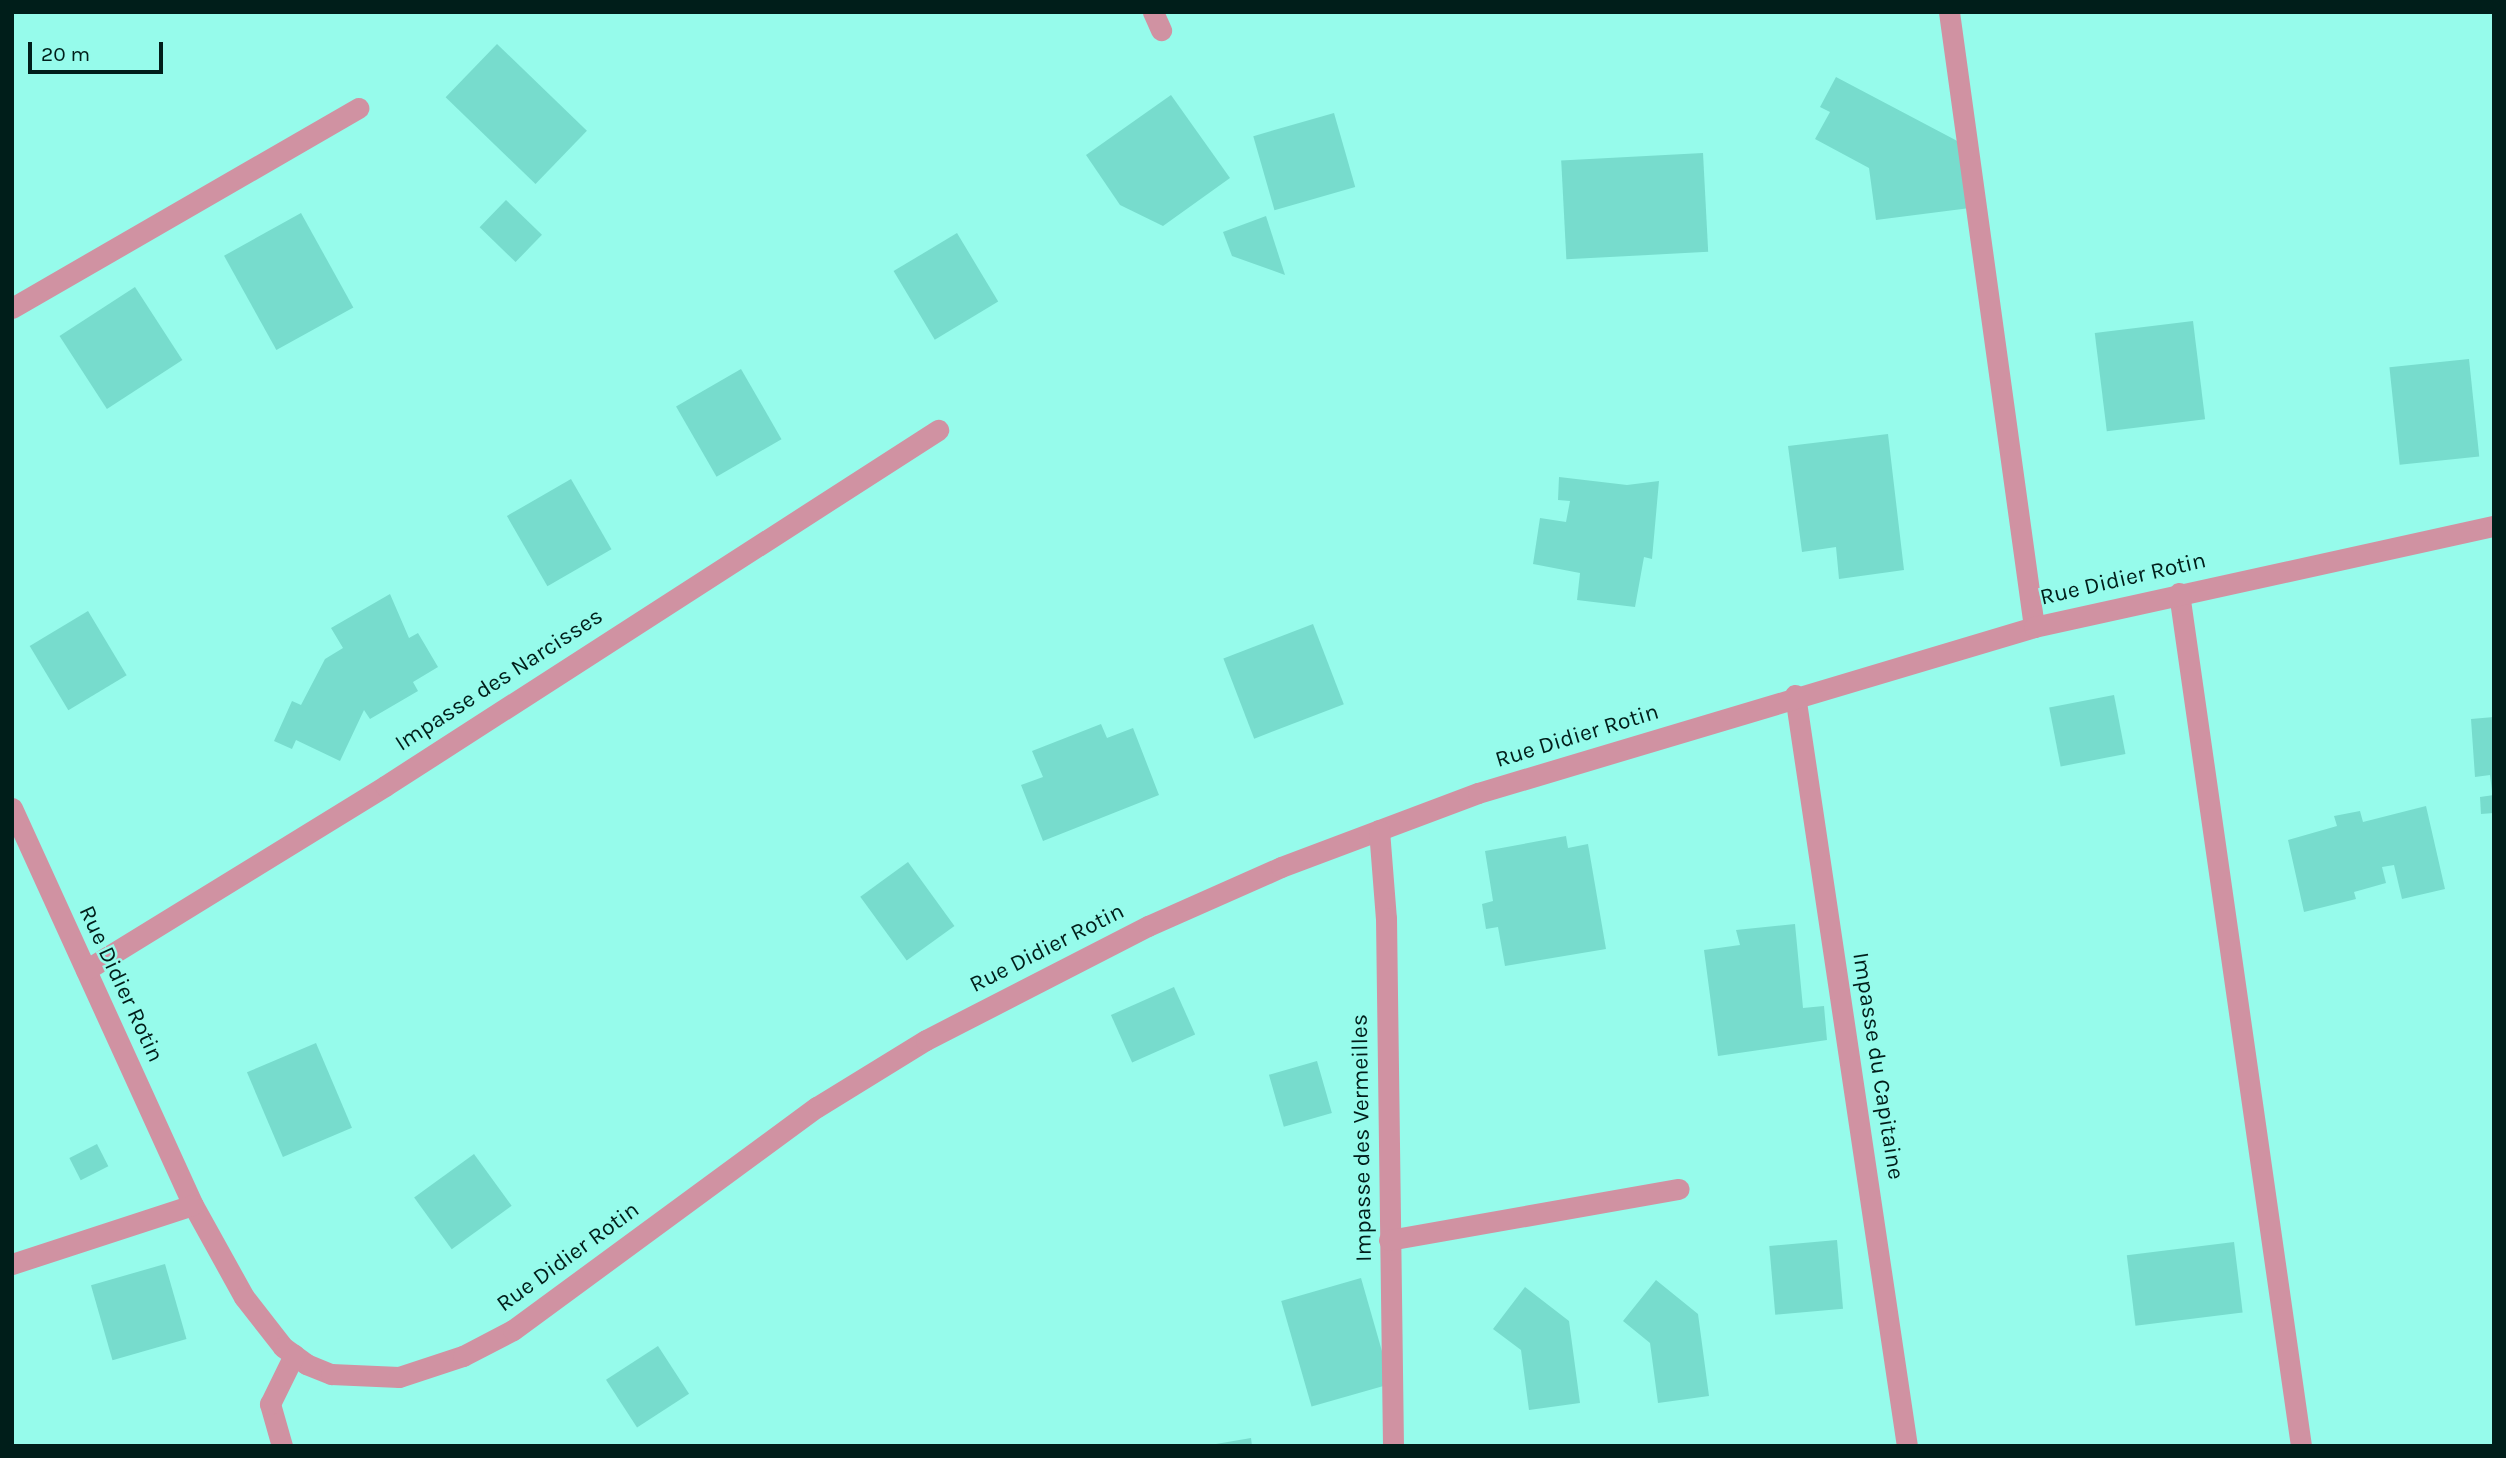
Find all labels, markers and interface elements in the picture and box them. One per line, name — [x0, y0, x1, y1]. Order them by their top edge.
scale bar — [32, 28, 166, 72]
text: 20 m — [41, 42, 90, 66]
street label: Rue Didier Rotin — [2037, 546, 2209, 612]
street label: Impasse des Narcisses — [390, 603, 608, 757]
street label: Rue Didier Rotin — [1492, 698, 1662, 774]
street label: Rue Didier Rotin — [965, 897, 1129, 999]
street label: Rue Didier Rotin — [73, 901, 169, 1067]
street label: Impasse du Capitaine — [1846, 951, 1910, 1181]
street label: Impasse des Vermeilles — [1346, 1014, 1378, 1262]
street label: Rue Didier Rotin — [491, 1196, 645, 1318]

